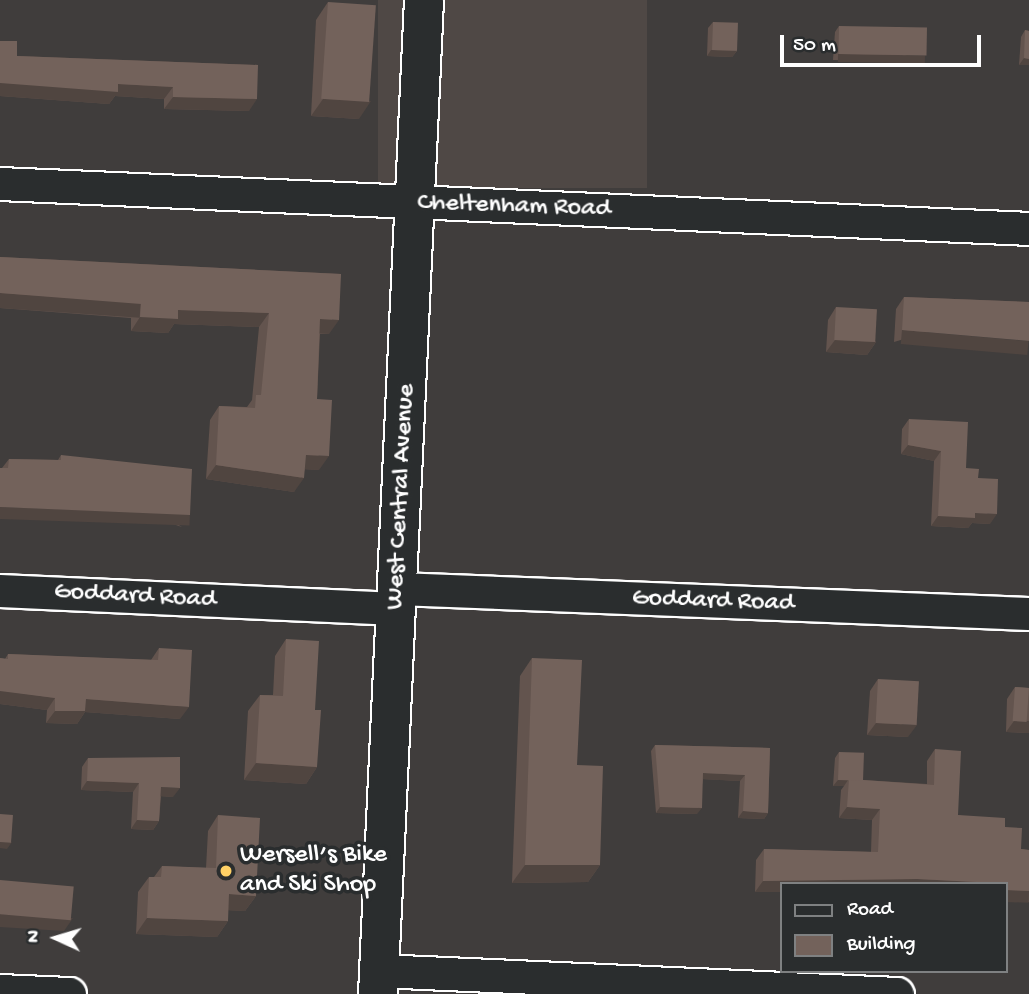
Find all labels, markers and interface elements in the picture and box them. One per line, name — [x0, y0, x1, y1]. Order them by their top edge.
scale bar — [784, 21, 985, 65]
text: 50 m — [793, 34, 836, 59]
street label: Cheltenham Road — [417, 188, 611, 226]
street label: West Central Avenue — [381, 383, 423, 611]
street label: Goddard Road — [53, 577, 217, 617]
street label: Goddard Road — [631, 584, 795, 620]
place label: Wersell’s Bike and Ski Shop — [240, 840, 387, 902]
marker: Wersell’s Bike and Ski Shop — [218, 863, 234, 879]
legend — [780, 882, 1008, 973]
text: Road — [847, 898, 893, 923]
north arrow — [21, 903, 91, 973]
text: N — [23, 930, 46, 943]
text: Building — [847, 933, 916, 958]

